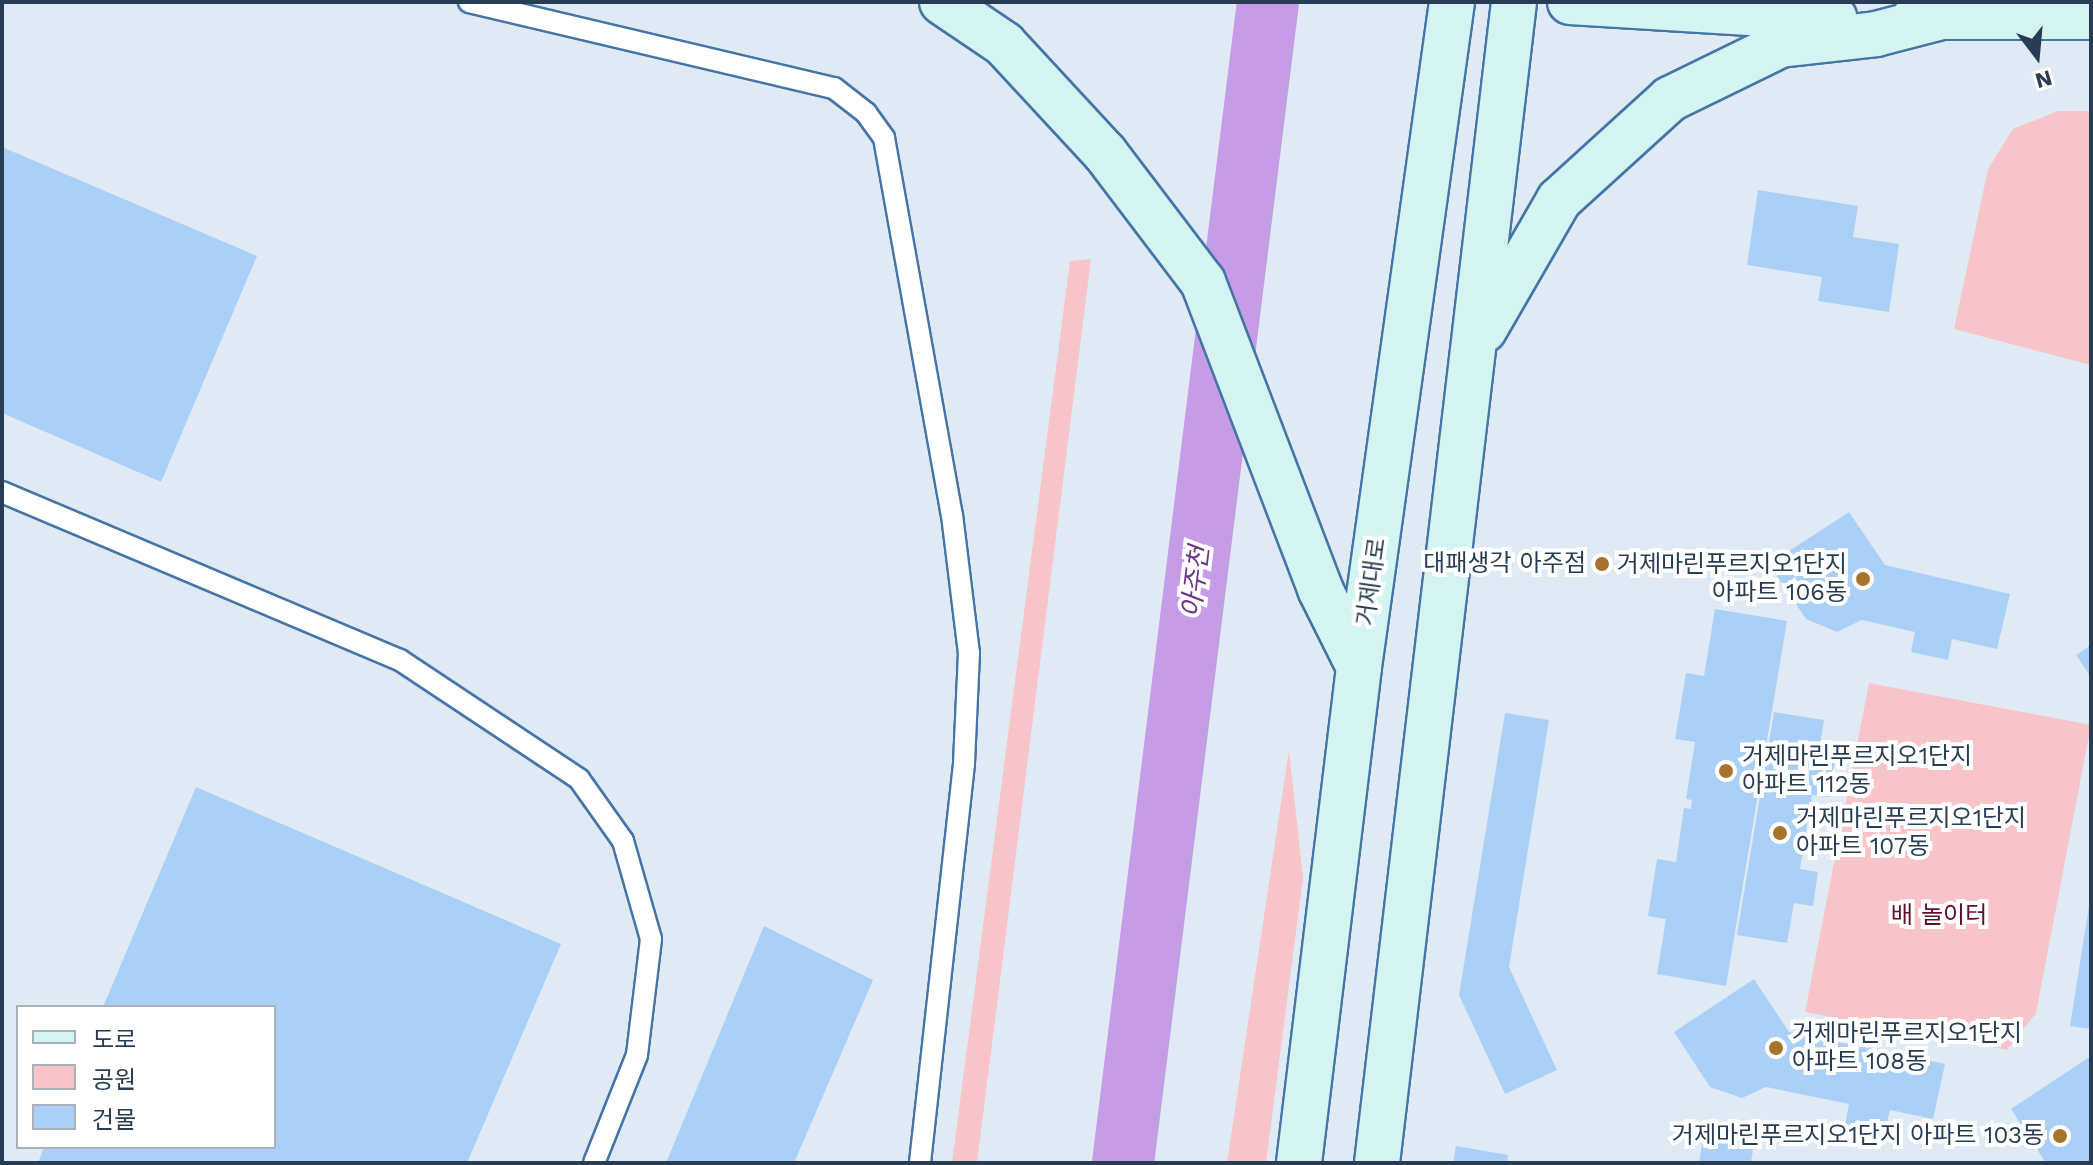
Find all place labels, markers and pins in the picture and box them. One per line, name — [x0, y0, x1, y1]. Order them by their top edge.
place label: 대패생각 아주점 — [1423, 550, 1586, 578]
place label: 거제마린푸르지오1단지 아파트 106동 — [1617, 551, 1847, 607]
marker: 대패생각 아주점 — [1593, 555, 1611, 573]
marker: 거제마린푸르지오1단지 아파트 106동 — [1854, 570, 1872, 588]
place label: 거제마린푸르지오1단지 아파트 112동 — [1742, 743, 1972, 799]
marker: 거제마린푸르지오1단지 아파트 112동 — [1717, 762, 1735, 780]
place label: 거제마린푸르지오1단지 아파트 107동 — [1796, 805, 2026, 861]
marker: 거제마린푸르지오1단지 아파트 107동 — [1771, 824, 1789, 842]
place label: 거제마린푸르지오1단지 아파트 108동 — [1792, 1020, 2022, 1076]
marker: 거제마린푸르지오1단지 아파트 108동 — [1767, 1039, 1785, 1057]
place label: 거제마린푸르지오1단지 아파트 103동 — [1671, 1122, 2044, 1150]
marker: 거제마린푸르지오1단지 아파트 103동 — [2051, 1127, 2069, 1145]

